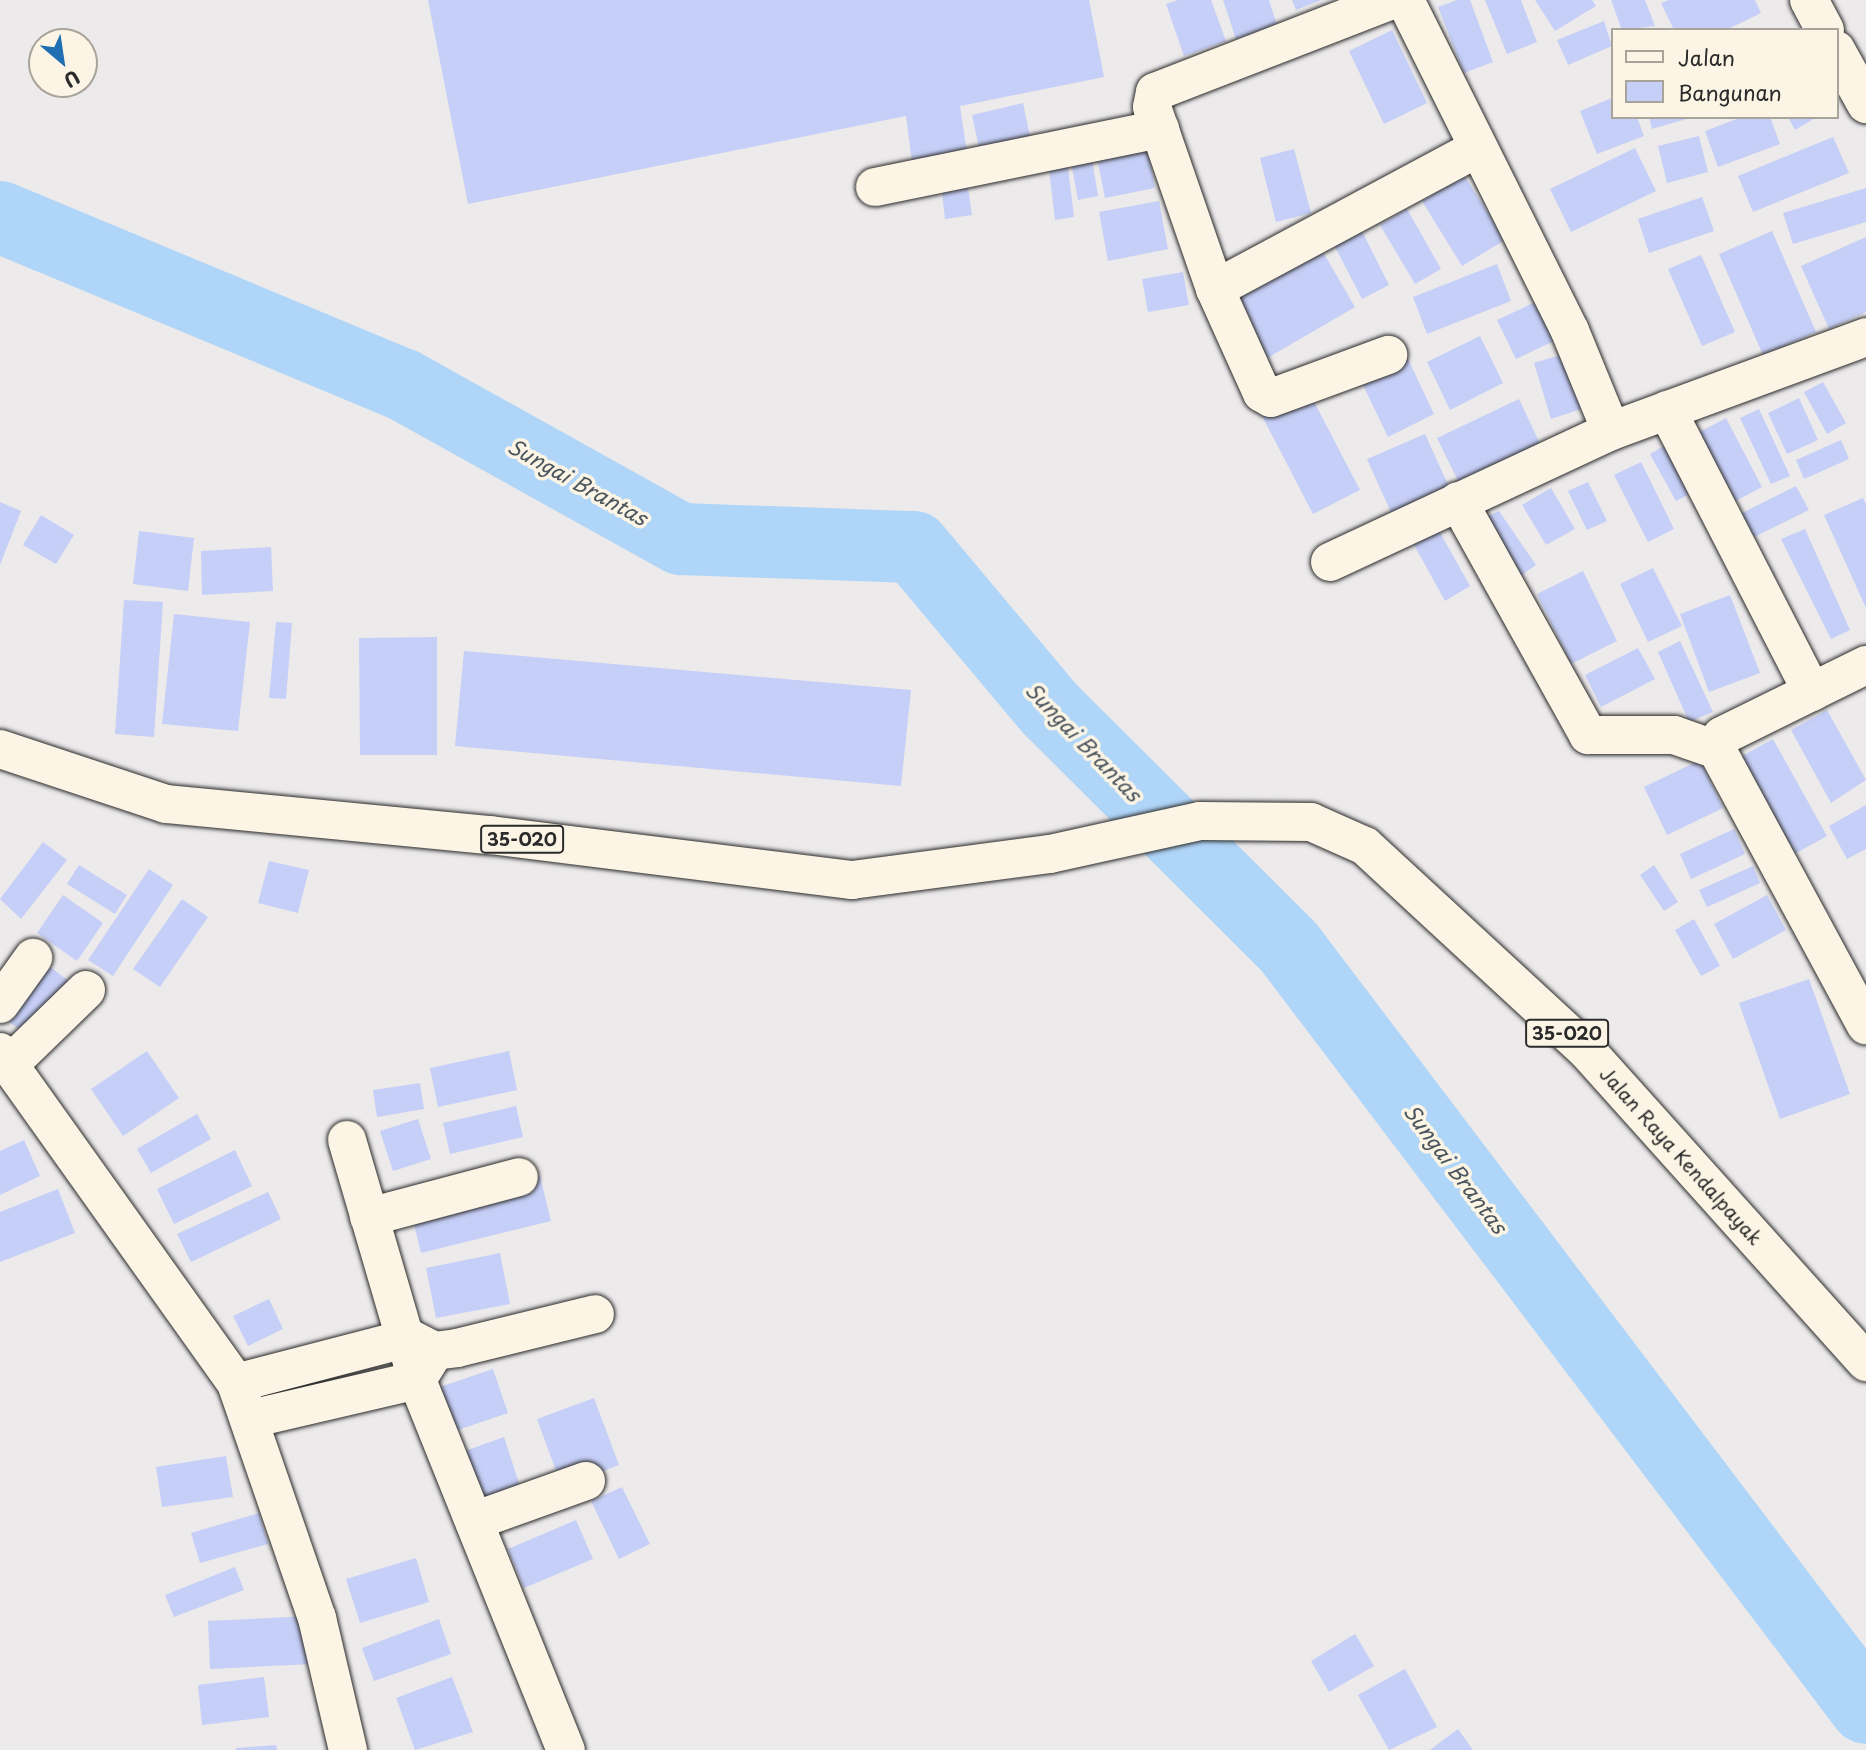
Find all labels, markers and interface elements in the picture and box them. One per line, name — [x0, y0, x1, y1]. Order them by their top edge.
north arrow — [28, 28, 98, 98]
legend — [1610, 28, 1838, 119]
text: Jalan — [1678, 41, 1735, 73]
text: U — [59, 64, 85, 95]
text: Bangunan — [1678, 76, 1782, 108]
water label: Sungai Brantas — [503, 432, 653, 530]
water label: Sungai Brantas — [1020, 676, 1148, 806]
road number: 35-020 — [480, 824, 564, 854]
road number: 35-020 — [1525, 1018, 1609, 1048]
street label: Jalan Raya Kendalpayak — [1595, 1062, 1767, 1250]
water label: Sungai Brantas — [1399, 1098, 1513, 1238]

